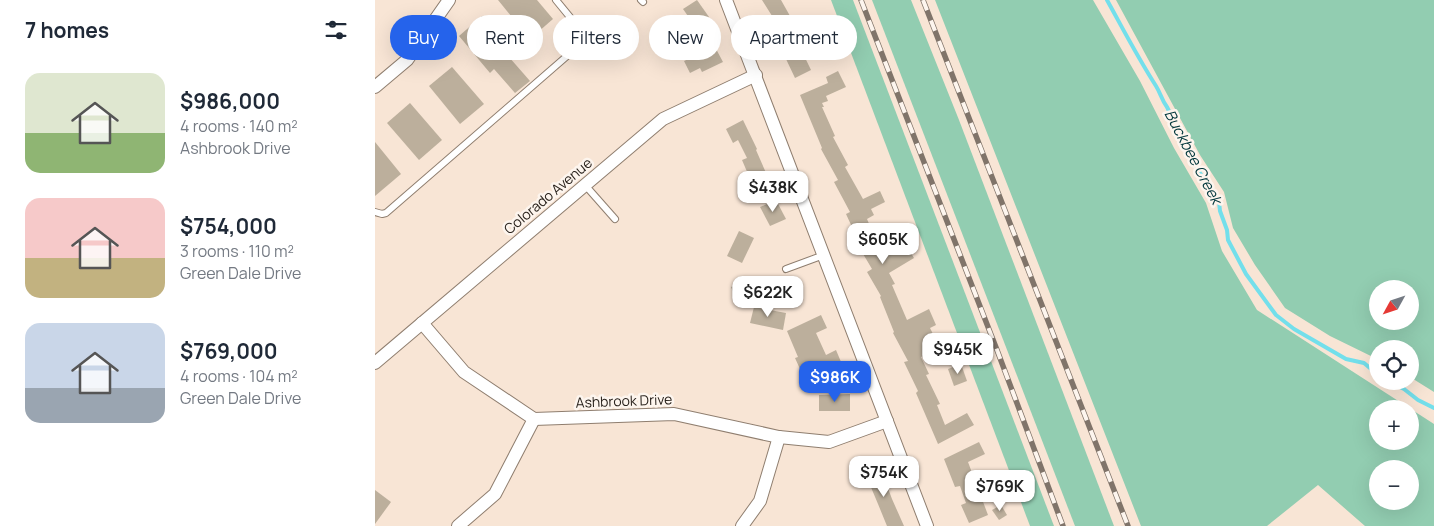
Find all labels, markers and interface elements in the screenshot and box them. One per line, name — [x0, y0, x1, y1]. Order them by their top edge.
chip: Buy — [390, 15, 457, 60]
chip: Rent — [467, 15, 543, 60]
chip: Filters — [553, 15, 639, 60]
chip: New — [649, 15, 721, 60]
chip: Apartment — [731, 15, 857, 60]
text: 7 homes — [25, 16, 109, 44]
icon: filters — [322, 16, 350, 44]
text: $986,000 — [180, 87, 280, 115]
icon: home — [65, 93, 125, 153]
water label: Buckbee Creek — [1160, 106, 1228, 210]
text: 4 rooms · 140 m² — [180, 115, 298, 137]
text: Ashbrook Drive — [180, 137, 291, 159]
street label: Colorado Avenue — [500, 153, 596, 238]
pin: $438K — [738, 170, 808, 213]
text: $438K — [748, 176, 798, 198]
text: $754,000 — [180, 212, 277, 240]
icon: home — [65, 218, 125, 278]
pin: $605K — [848, 222, 918, 265]
text: $605K — [858, 228, 908, 250]
text: 3 rooms · 110 m² — [180, 240, 294, 262]
text: Green Dale Drive — [180, 262, 301, 284]
pin: $622K — [733, 276, 803, 318]
north arrow — [1369, 280, 1419, 330]
map controls — [1369, 280, 1419, 510]
text: $622K — [743, 281, 793, 303]
pin: $945K — [923, 332, 993, 375]
text: $769,000 — [180, 337, 278, 365]
text: $945K — [933, 338, 983, 360]
button: locate — [1369, 340, 1419, 390]
icon: home — [65, 343, 125, 403]
pin: $986K — [800, 360, 870, 403]
text: 4 rooms · 104 m² — [180, 365, 298, 387]
text: $986K — [810, 366, 860, 388]
text: Green Dale Drive — [180, 387, 301, 409]
street label: Ashbrook Drive — [575, 389, 673, 412]
button: + — [1369, 400, 1419, 450]
pin: $754K — [849, 456, 919, 498]
button: − — [1369, 460, 1419, 510]
text: $754K — [860, 461, 908, 483]
pin: $769K — [965, 470, 1035, 512]
text: $769K — [976, 475, 1024, 497]

